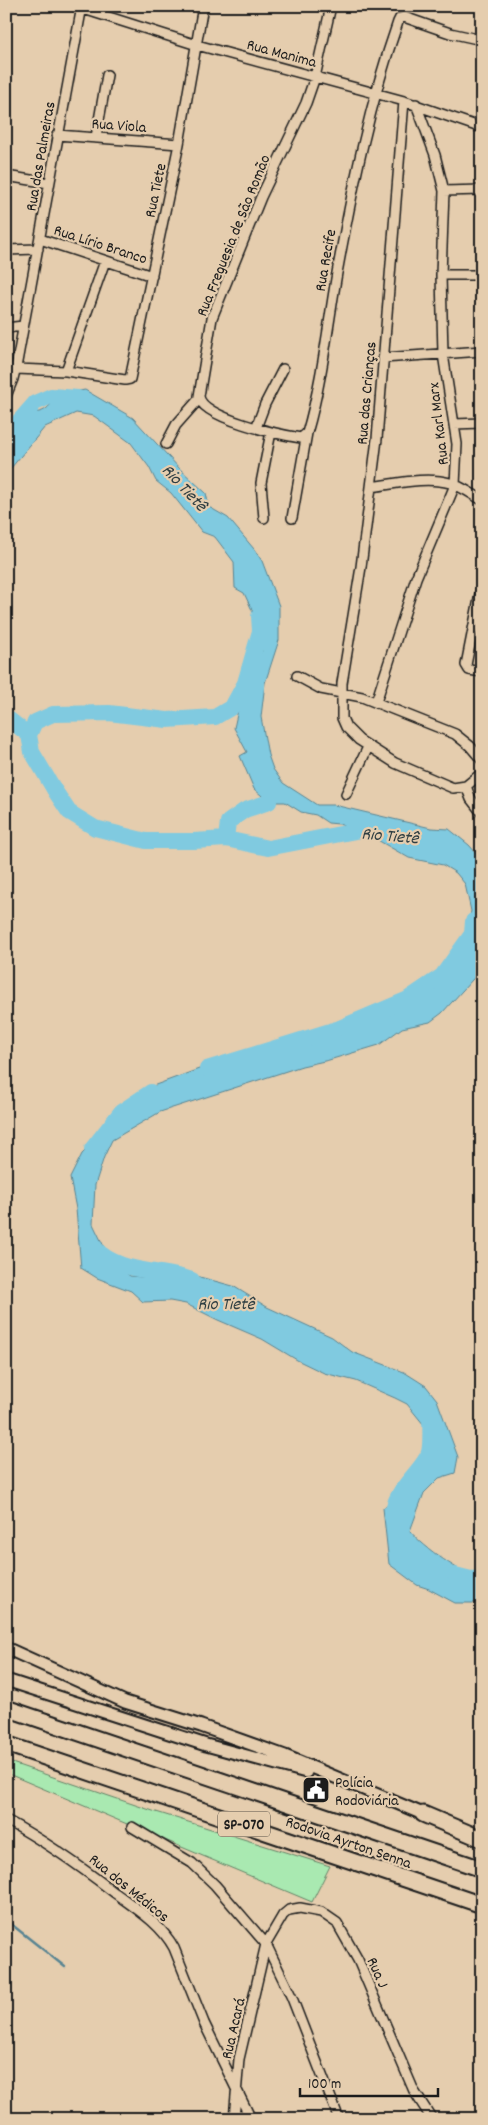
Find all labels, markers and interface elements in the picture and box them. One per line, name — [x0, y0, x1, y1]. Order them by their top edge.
street label: Rua Manima — [244, 34, 319, 75]
street label: Rua das Palmeiras — [21, 100, 62, 213]
street label: Rua Viola — [91, 113, 148, 140]
street label: Rua Freguesia de São Romão — [191, 152, 277, 320]
street label: Rua Tiete — [139, 161, 173, 220]
street label: Rua Lírio Branco — [51, 219, 150, 271]
street label: Rua Recife — [310, 228, 343, 293]
street label: Rua das Crianças — [352, 340, 383, 446]
street label: Rua Karl Marx — [423, 381, 456, 466]
water label: Rio Tietê — [155, 459, 213, 519]
water label: Rio Tietê — [360, 823, 420, 853]
water label: Rio Tietê — [197, 1293, 256, 1318]
place label: Polícia Rodoviária — [335, 1772, 399, 1813]
public building icon: Polícia Rodoviária — [301, 1775, 331, 1805]
street label: Rodovia Ayrton Senna — [282, 1811, 415, 1876]
road number: SP-070 — [218, 1812, 270, 1836]
street label: Rua dos Médicos — [83, 1849, 174, 1929]
street label: Rua J — [360, 1954, 394, 1992]
street label: Rua Acará — [216, 1996, 253, 2062]
scale bar — [300, 2065, 438, 2097]
text: 100 m — [308, 2074, 341, 2096]

